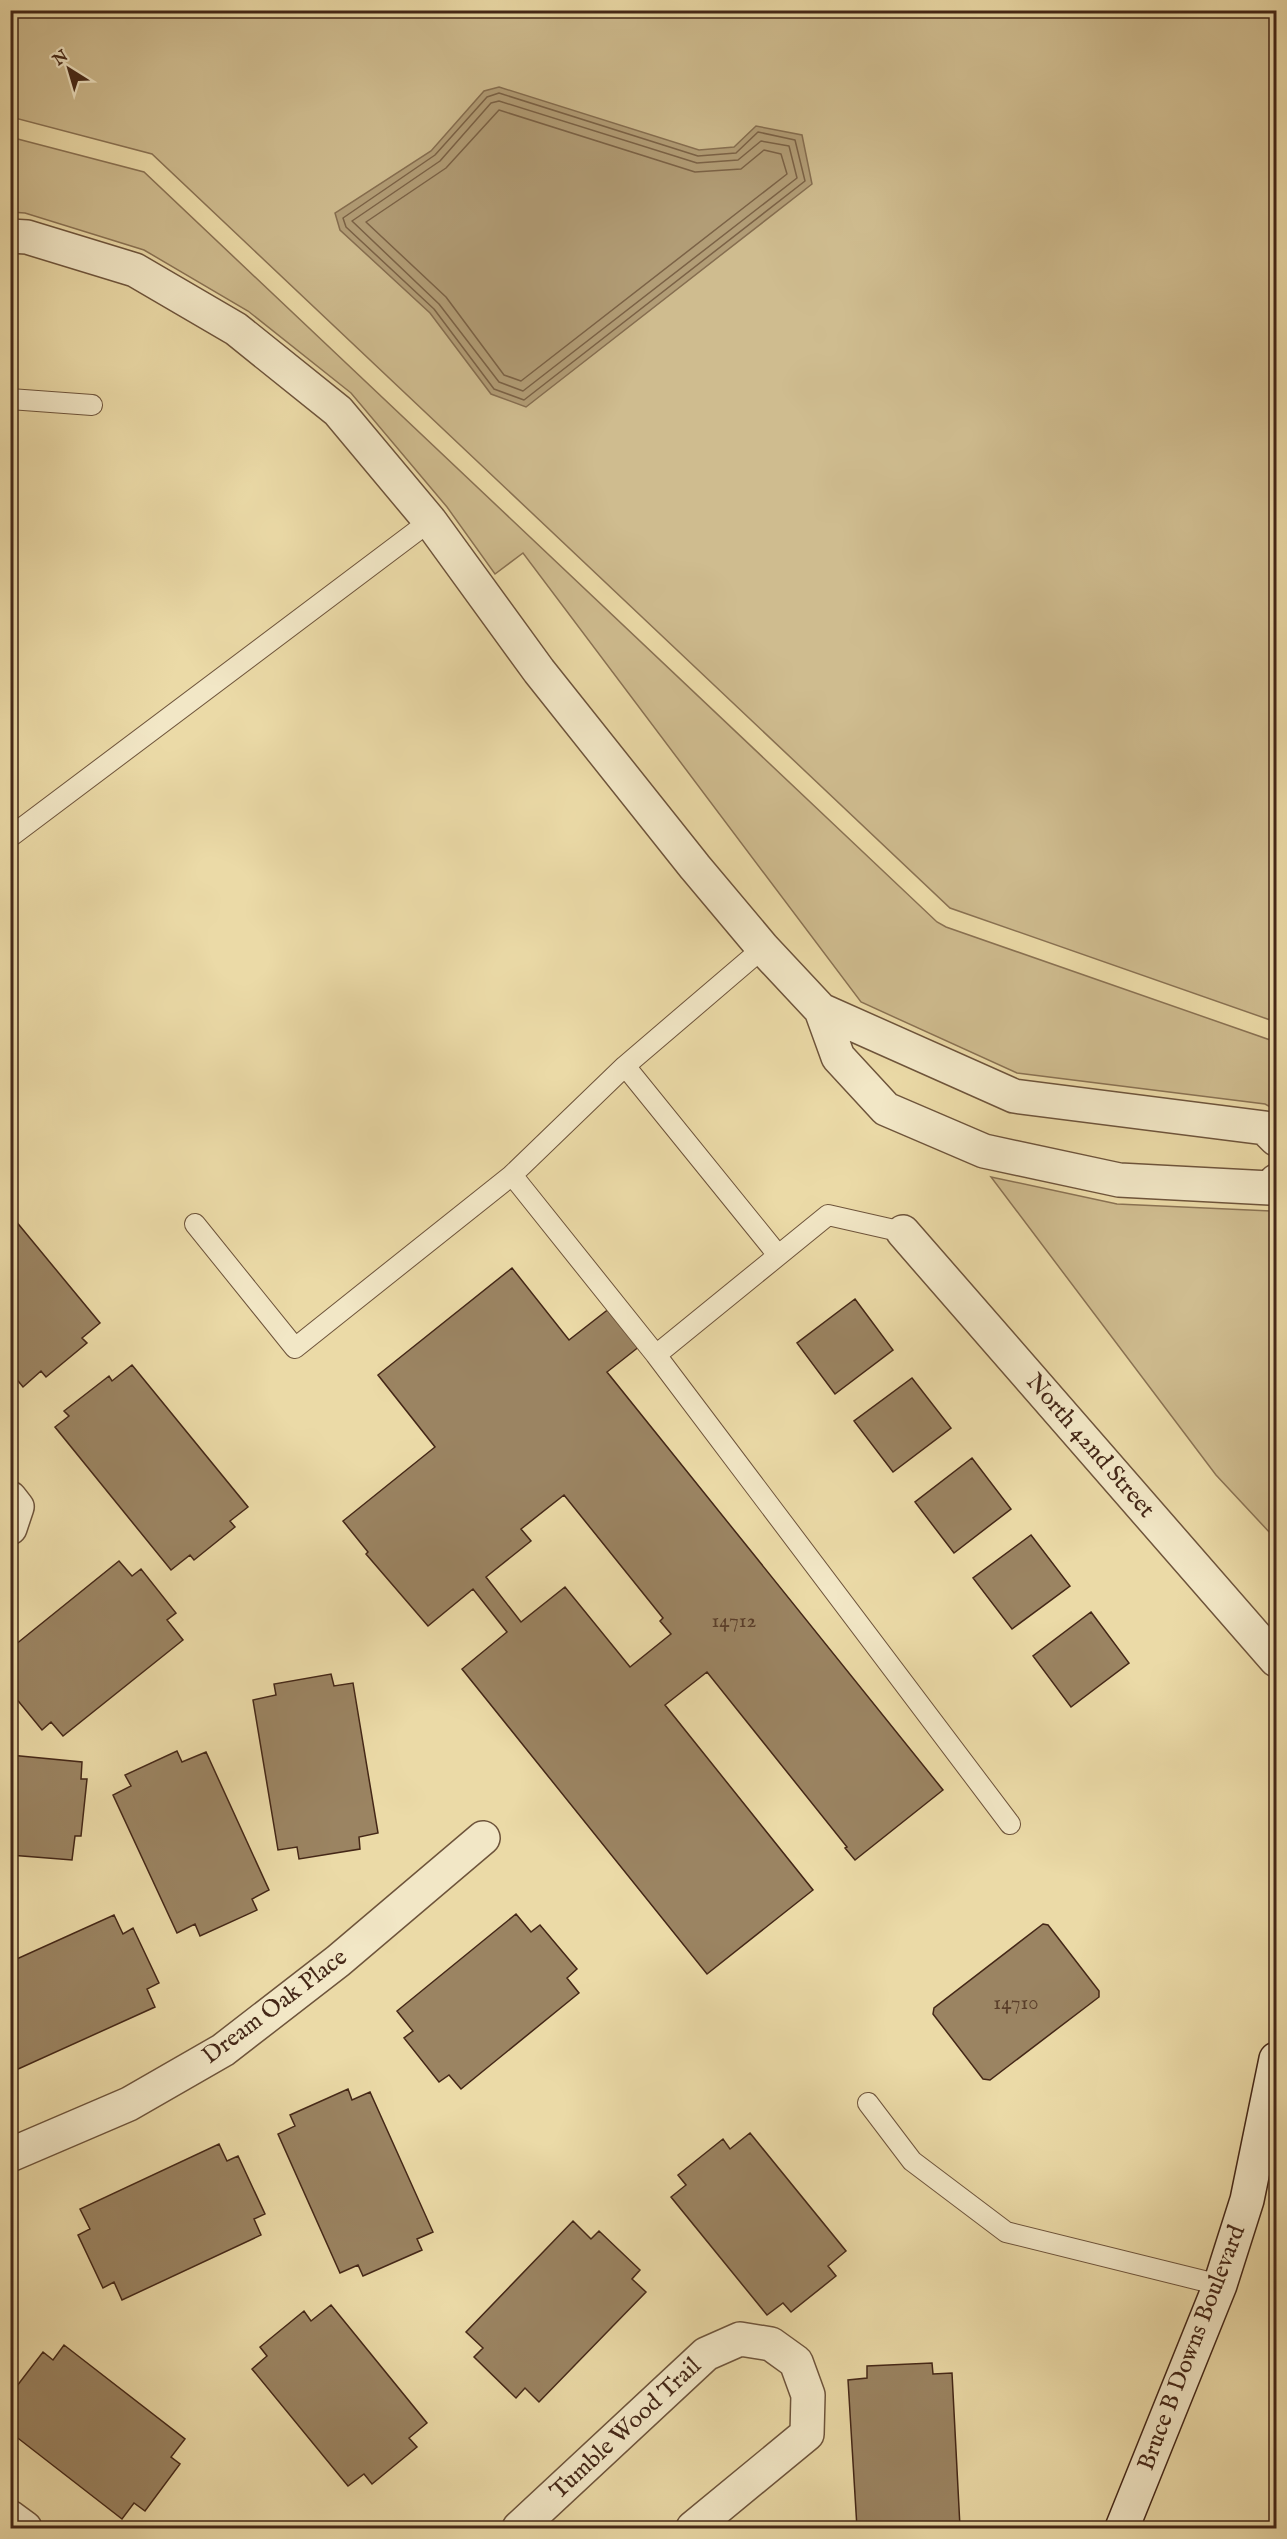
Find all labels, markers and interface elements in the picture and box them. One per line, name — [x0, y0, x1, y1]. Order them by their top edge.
north arrow — [39, 39, 99, 99]
text: N — [49, 46, 73, 71]
street label: North 42nd Street — [1019, 1367, 1161, 1525]
house number: 14712 — [712, 1608, 757, 1635]
street label: Dream Oak Place — [196, 1942, 354, 2072]
house number: 14710 — [993, 1990, 1039, 2017]
street label: Bruce B Downs Boulevard — [1131, 2221, 1253, 2475]
street label: Tumble Wood Trail — [544, 2351, 708, 2507]

